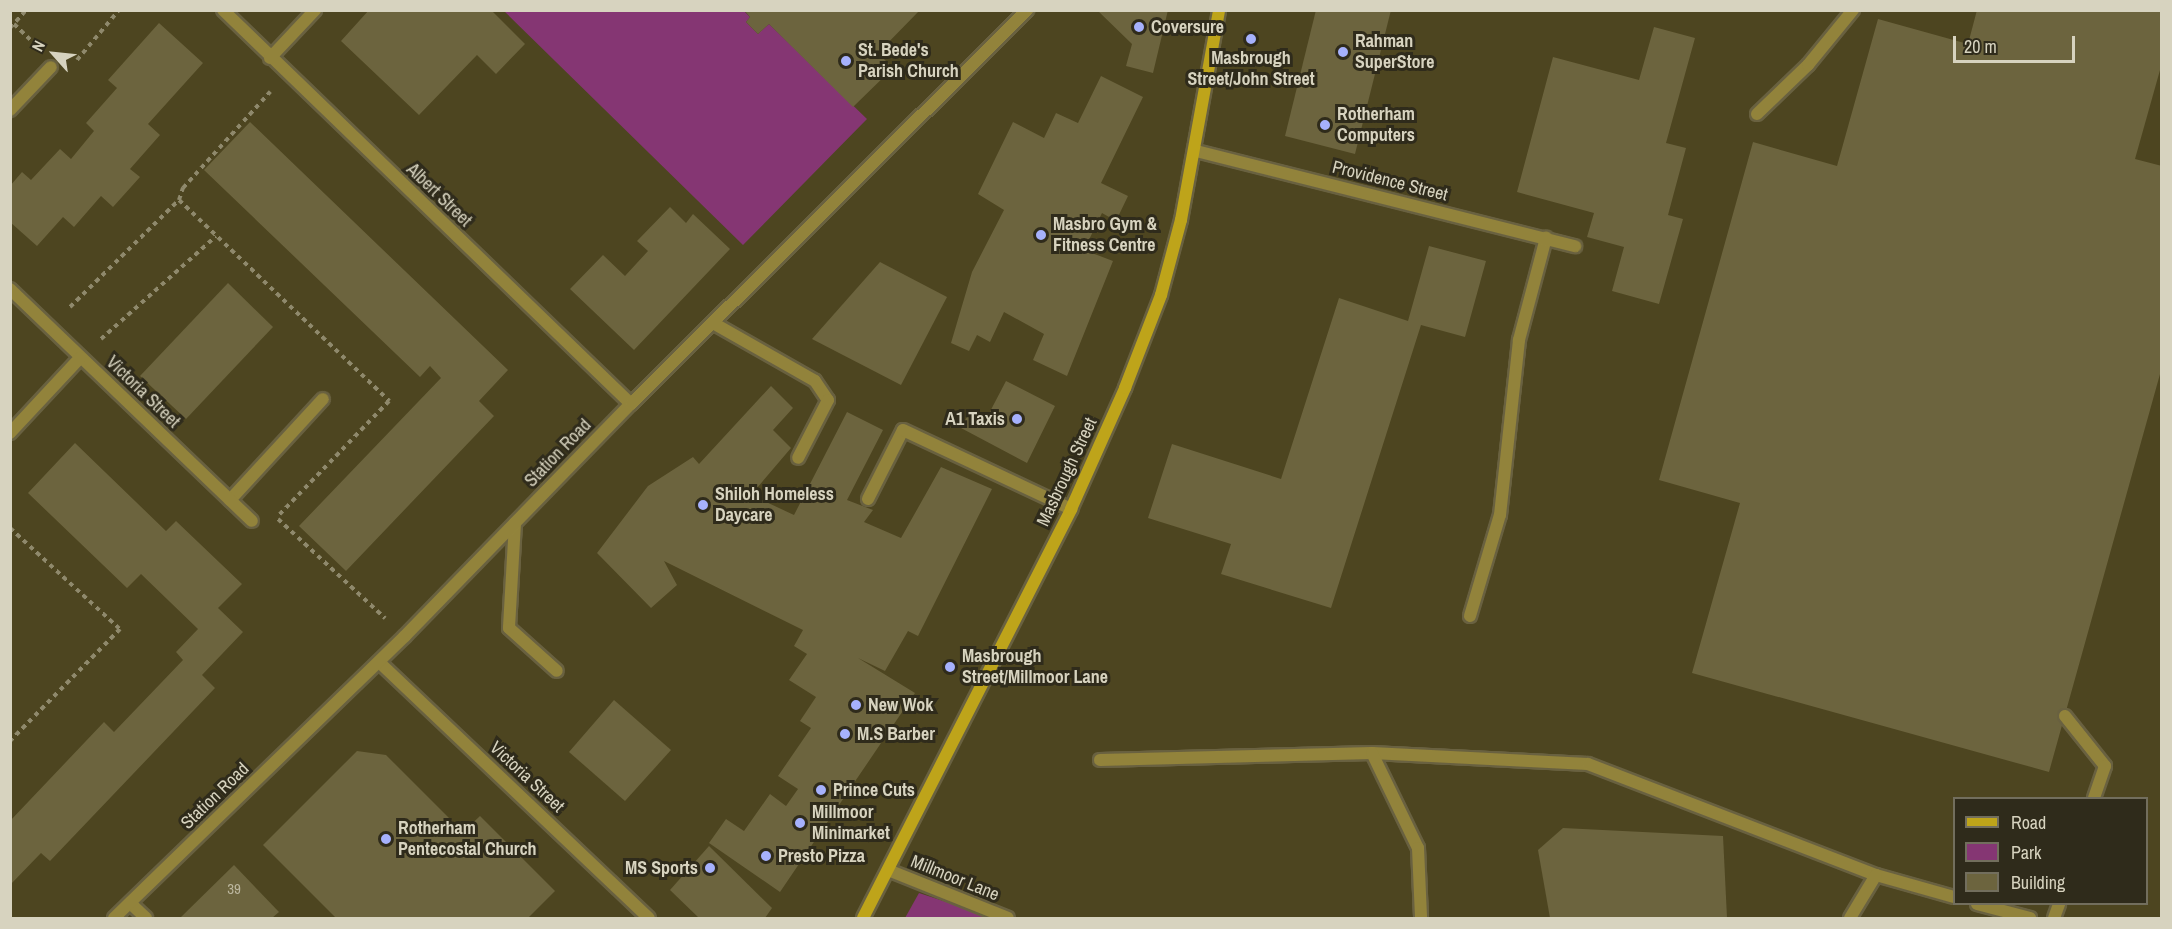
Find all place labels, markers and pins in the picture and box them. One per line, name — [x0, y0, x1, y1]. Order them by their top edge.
place label: Coversure — [1151, 16, 1224, 38]
marker: Coversure — [1132, 20, 1146, 34]
place label: Rahman SuperStore — [1355, 31, 1435, 74]
marker: Masbrough Street/John Street — [1244, 32, 1258, 46]
place label: St. Bede's Parish Church — [858, 40, 959, 82]
marker: Rahman SuperStore — [1336, 45, 1350, 59]
place label: Masbrough Street/John Street — [1187, 48, 1315, 90]
marker: St. Bede's Parish Church — [839, 54, 853, 68]
place label: Rotherham Computers — [1337, 104, 1415, 146]
marker: Rotherham Computers — [1318, 118, 1332, 132]
place label: Masbro Gym & Fitness Centre — [1053, 214, 1157, 256]
marker: Masbro Gym & Fitness Centre — [1034, 228, 1048, 242]
place label: A1 Taxis — [945, 408, 1005, 430]
marker: A1 Taxis — [1010, 412, 1024, 426]
place label: Shiloh Homeless Daycare — [715, 484, 834, 526]
marker: Shiloh Homeless Daycare — [696, 498, 710, 512]
place label: Masbrough Street/Millmoor Lane — [962, 646, 1108, 688]
marker: Masbrough Street/Millmoor Lane — [943, 660, 957, 674]
place label: New Wok — [868, 694, 933, 716]
marker: New Wok — [849, 698, 863, 712]
place label: M.S Barber — [857, 723, 935, 745]
marker: M.S Barber — [838, 727, 852, 741]
place label: Prince Cuts — [833, 779, 915, 801]
marker: Prince Cuts — [814, 783, 828, 797]
place label: Millmoor Minimarket — [812, 802, 890, 844]
marker: Millmoor Minimarket — [793, 816, 807, 830]
place label: Rotherham Pentecostal Church — [398, 818, 537, 860]
marker: Rotherham Pentecostal Church — [379, 832, 393, 846]
place label: Presto Pizza — [778, 845, 865, 867]
marker: Presto Pizza — [759, 849, 773, 863]
place label: MS Sports — [625, 857, 698, 879]
marker: MS Sports — [703, 861, 717, 875]

